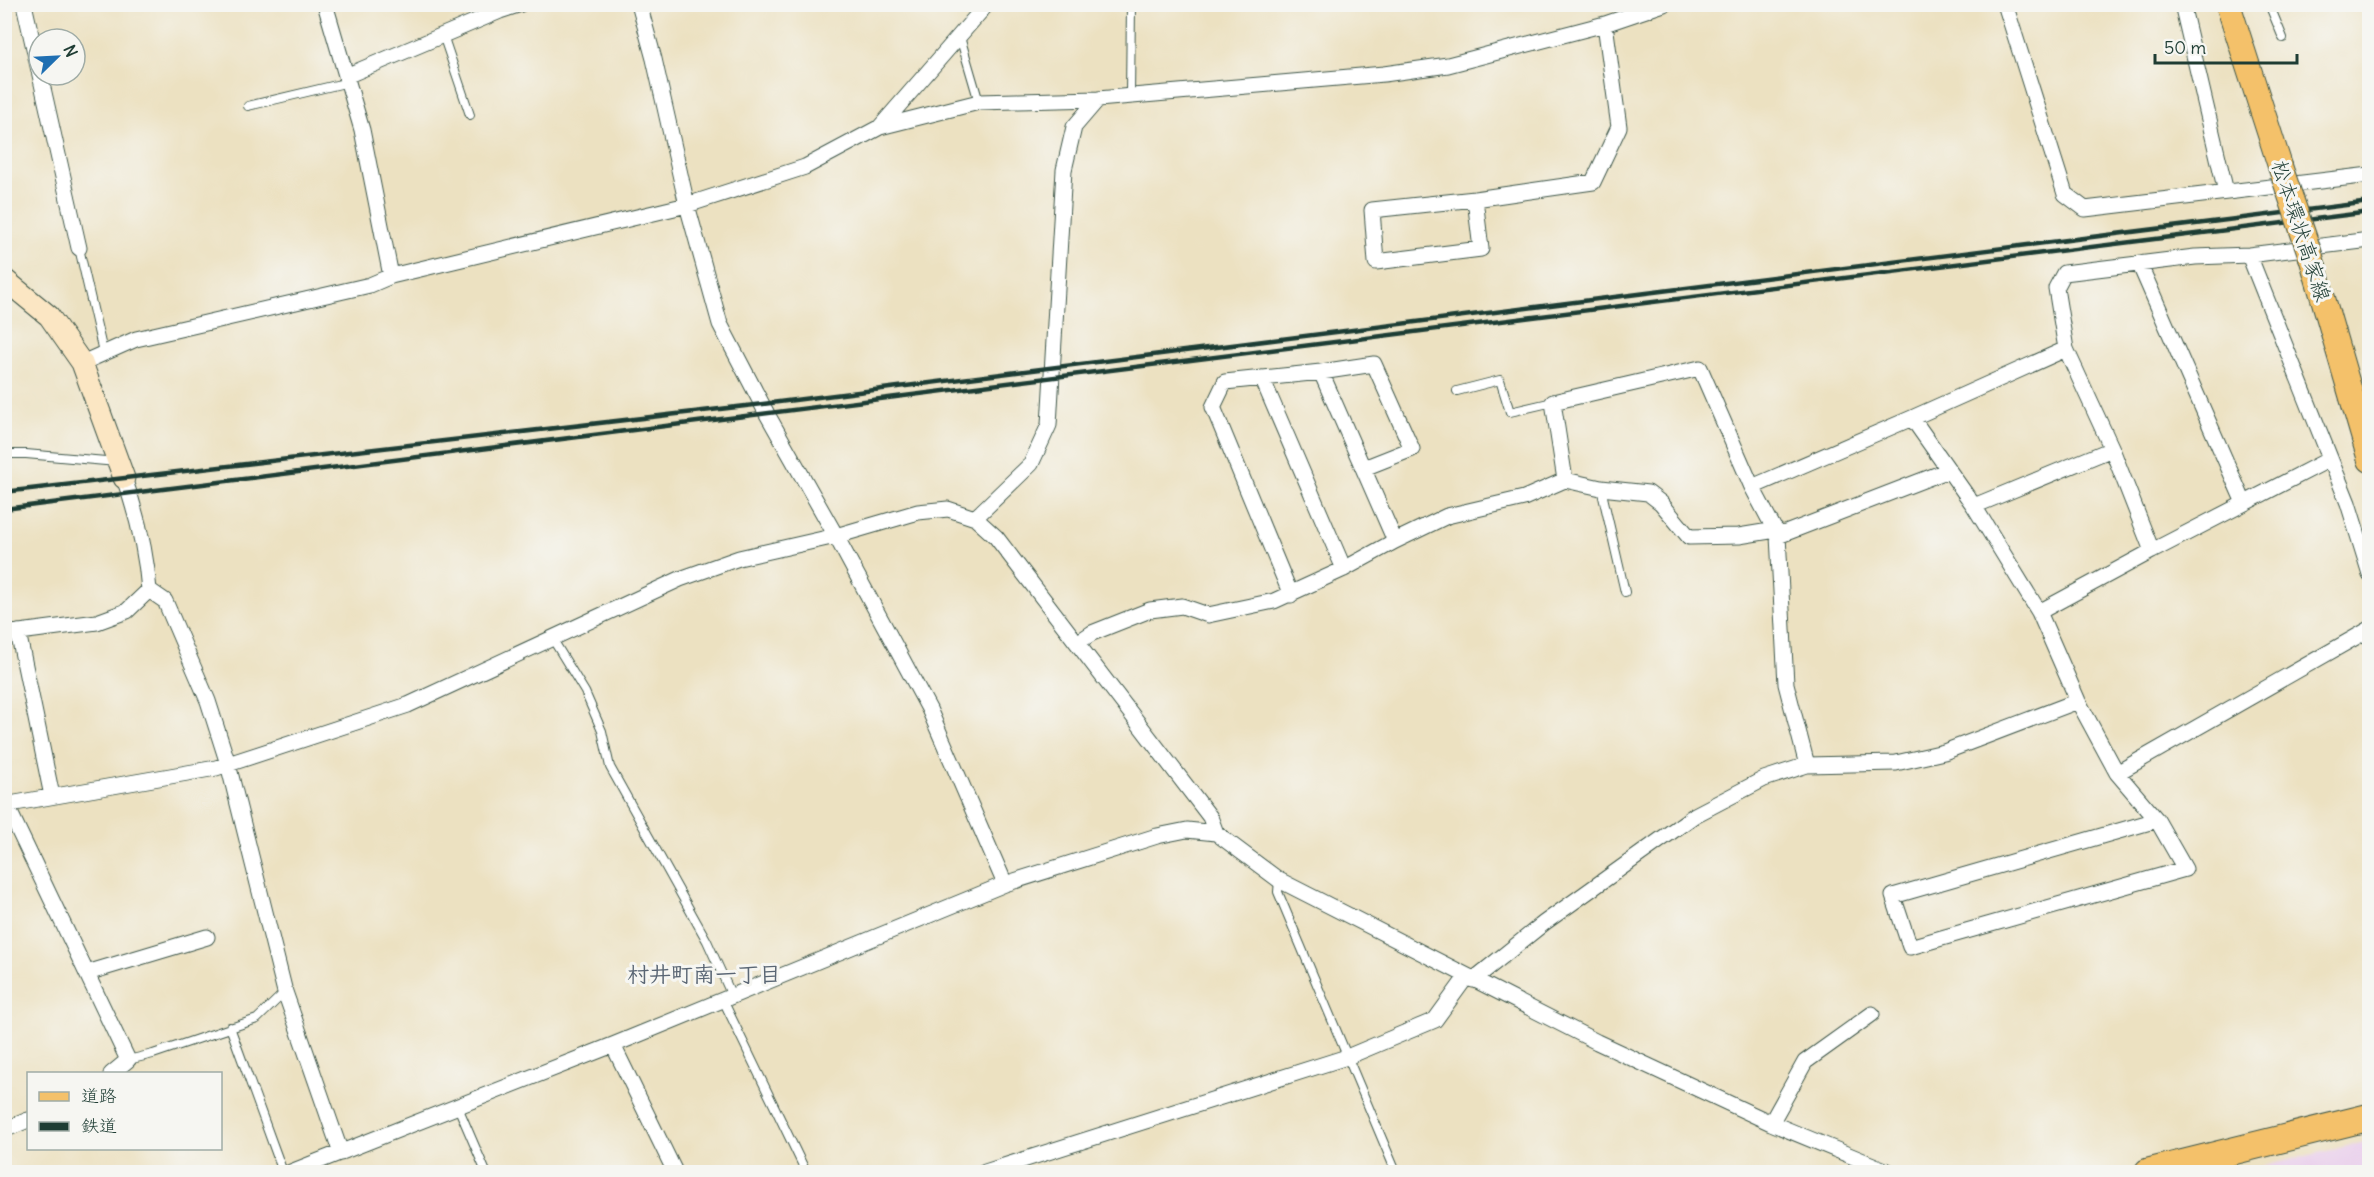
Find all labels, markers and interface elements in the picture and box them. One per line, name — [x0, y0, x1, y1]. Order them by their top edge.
north arrow — [27, 27, 87, 87]
scale bar — [2155, 27, 2298, 65]
text: 50 m — [2164, 36, 2206, 59]
text: N — [59, 42, 82, 60]
street label: 松本環状高家線 — [2266, 157, 2337, 305]
district label: 村井町南一丁目 — [627, 960, 781, 988]
legend — [27, 1072, 222, 1150]
text: 道路 — [81, 1084, 117, 1107]
text: 鉄道 — [81, 1114, 117, 1137]

